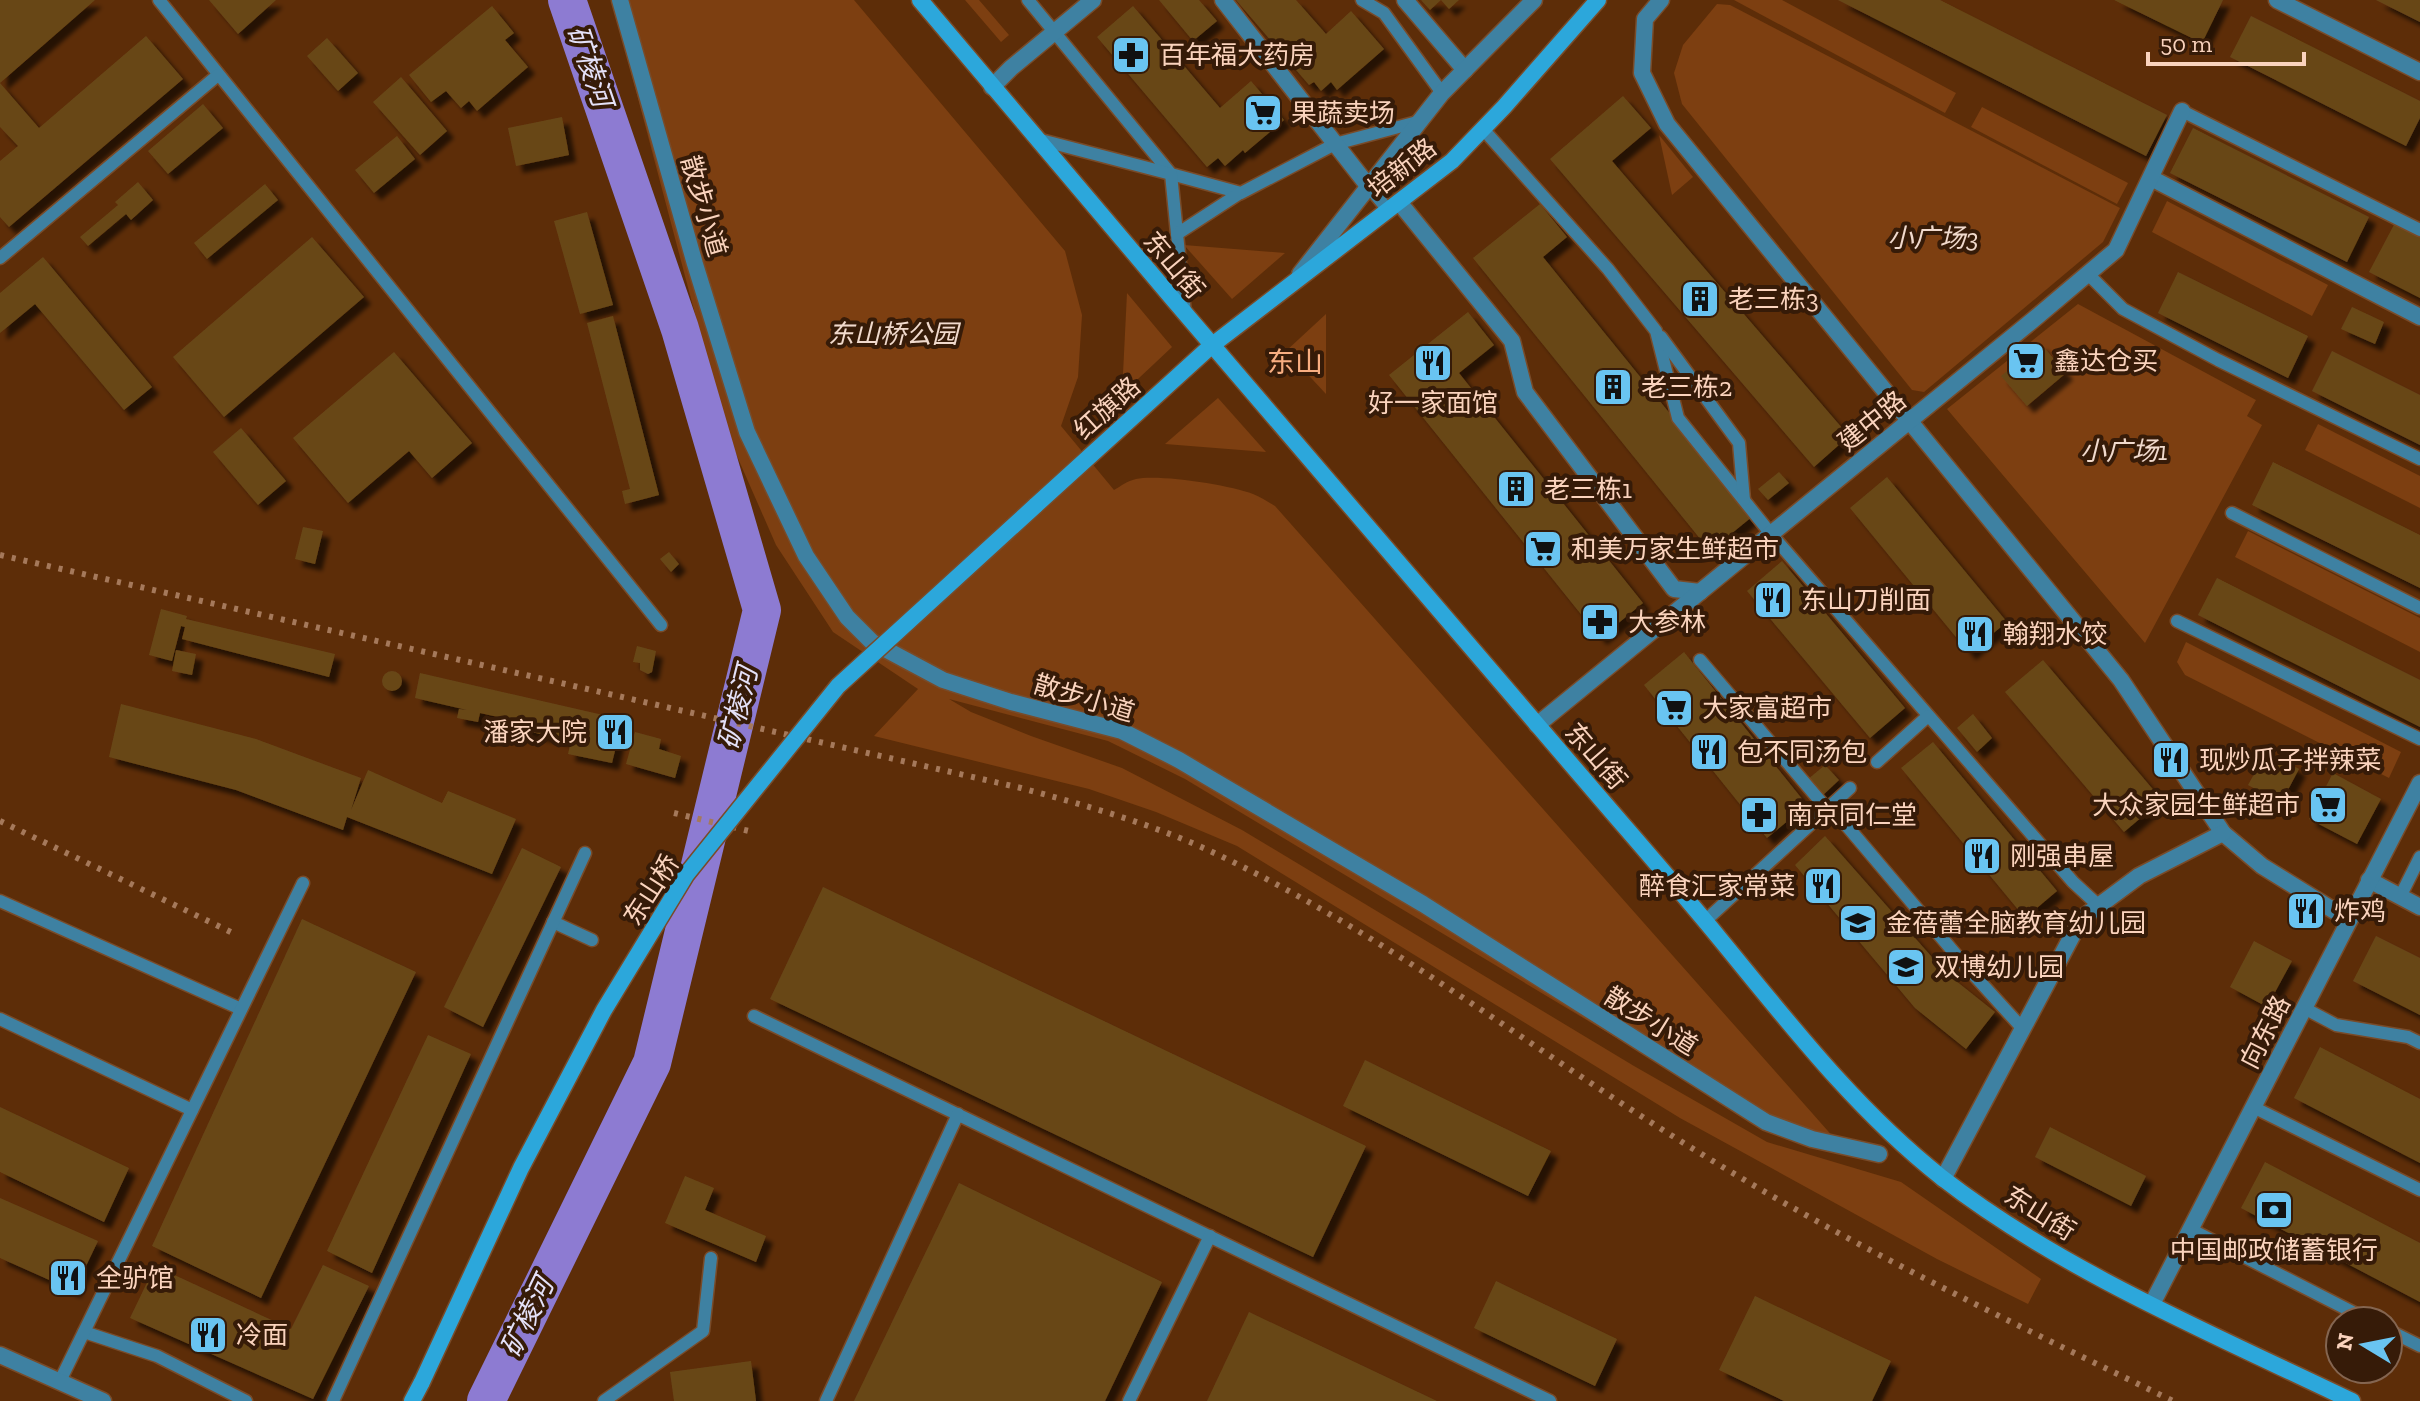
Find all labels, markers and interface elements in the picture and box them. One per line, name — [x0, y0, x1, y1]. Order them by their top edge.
scale bar — [2148, 16, 2304, 66]
water label: 矿棱河 — [561, 21, 621, 116]
text: 50 m — [2160, 29, 2213, 58]
pharmacy icon: 百年福大药房 — [1110, 34, 1152, 76]
place label: 百年福大药房 — [1159, 39, 1315, 71]
supermarket icon: 果蔬卖场 — [1242, 92, 1284, 134]
place label: 果蔬卖场 — [1291, 97, 1395, 129]
street label: 培新路 — [1361, 131, 1443, 205]
street label: 散步小道 — [674, 152, 734, 260]
park label: 小广场3 — [1887, 222, 1979, 254]
street label: 东山街 — [1137, 225, 1211, 305]
building icon: 老三栋3 — [1679, 278, 1721, 320]
place label: 老三栋3 — [1728, 283, 1819, 315]
park label: 东山桥公园 — [828, 318, 962, 350]
supermarket icon: 鑫达仓买 — [2005, 340, 2047, 382]
restaurant icon: 好一家面馆 — [1412, 342, 1454, 384]
place label: 鑫达仓买 — [2054, 345, 2158, 377]
district label: 东山 — [1267, 346, 1323, 379]
building icon: 老三栋2 — [1592, 366, 1634, 408]
street label: 红旗路 — [1067, 370, 1147, 446]
place label: 老三栋2 — [1641, 371, 1732, 403]
street label: 建中路 — [1832, 384, 1912, 458]
place label: 好一家面馆 — [1368, 387, 1498, 419]
park label: 小广场1 — [2080, 435, 2168, 467]
building icon: 老三栋1 — [1495, 468, 1537, 510]
place label: 老三栋1 — [1544, 473, 1632, 505]
supermarket icon: 和美万家生鲜超市 — [1522, 528, 1564, 570]
place label: 和美万家生鲜超市 — [1571, 533, 1779, 565]
restaurant icon: 东山刀削面 — [1752, 579, 1794, 621]
place label: 东山刀削面 — [1801, 584, 1931, 616]
pharmacy icon: 大参林 — [1579, 601, 1621, 643]
place label: 大参林 — [1628, 606, 1706, 638]
restaurant icon: 翰翔水饺 — [1954, 613, 1996, 655]
place label: 翰翔水饺 — [2003, 618, 2107, 650]
water label: 矿棱河 — [712, 658, 765, 753]
street label: 散步小道 — [1030, 667, 1138, 729]
supermarket icon: 大家富超市 — [1653, 687, 1695, 729]
place label: 大家富超市 — [1702, 692, 1832, 724]
restaurant icon: 潘家大院 — [594, 711, 636, 753]
place label: 潘家大院 — [483, 716, 587, 748]
street label: 东山街 — [1558, 716, 1634, 796]
restaurant icon: 包不同汤包 — [1688, 731, 1730, 773]
place label: 包不同汤包 — [1737, 736, 1867, 768]
restaurant icon: 现炒瓜子拌辣菜 — [2150, 739, 2192, 781]
place label: 现炒瓜子拌辣菜 — [2199, 744, 2381, 776]
supermarket icon: 大众家园生鲜超市 — [2307, 784, 2349, 826]
place label: 大众家园生鲜超市 — [2092, 789, 2300, 821]
pharmacy icon: 南京同仁堂 — [1738, 794, 1780, 836]
place label: 南京同仁堂 — [1787, 799, 1917, 831]
restaurant icon: 刚强串屋 — [1961, 835, 2003, 877]
place label: 刚强串屋 — [2010, 840, 2114, 872]
street label: 东山桥 — [616, 849, 686, 931]
restaurant icon: 醉食汇家常菜 — [1802, 865, 1844, 907]
place label: 醉食汇家常菜 — [1639, 870, 1795, 902]
restaurant icon: 炸鸡 — [2285, 890, 2327, 932]
place label: 炸鸡 — [2334, 895, 2386, 927]
school or university icon: 金蓓蕾全脑教育幼儿园 — [1837, 902, 1879, 944]
place label: 金蓓蕾全脑教育幼儿园 — [1886, 907, 2146, 939]
school or university icon: 双博幼儿园 — [1885, 946, 1927, 988]
place label: 双博幼儿园 — [1934, 951, 2064, 983]
street label: 散步小道 — [1598, 980, 1704, 1062]
street label: 向东路 — [2233, 990, 2297, 1074]
street label: 东山街 — [1998, 1179, 2082, 1247]
bank icon: 中国邮政储蓄银行 — [2253, 1189, 2295, 1231]
place label: 中国邮政储蓄银行 — [2170, 1234, 2378, 1266]
restaurant icon: 全驴馆 — [47, 1257, 89, 1299]
place label: 全驴馆 — [96, 1262, 174, 1294]
water label: 矿棱河 — [494, 1268, 562, 1362]
north arrow — [2324, 1305, 2404, 1385]
restaurant icon: 冷面 — [187, 1314, 229, 1356]
place label: 冷面 — [236, 1319, 288, 1351]
text: N — [2330, 1331, 2360, 1352]

